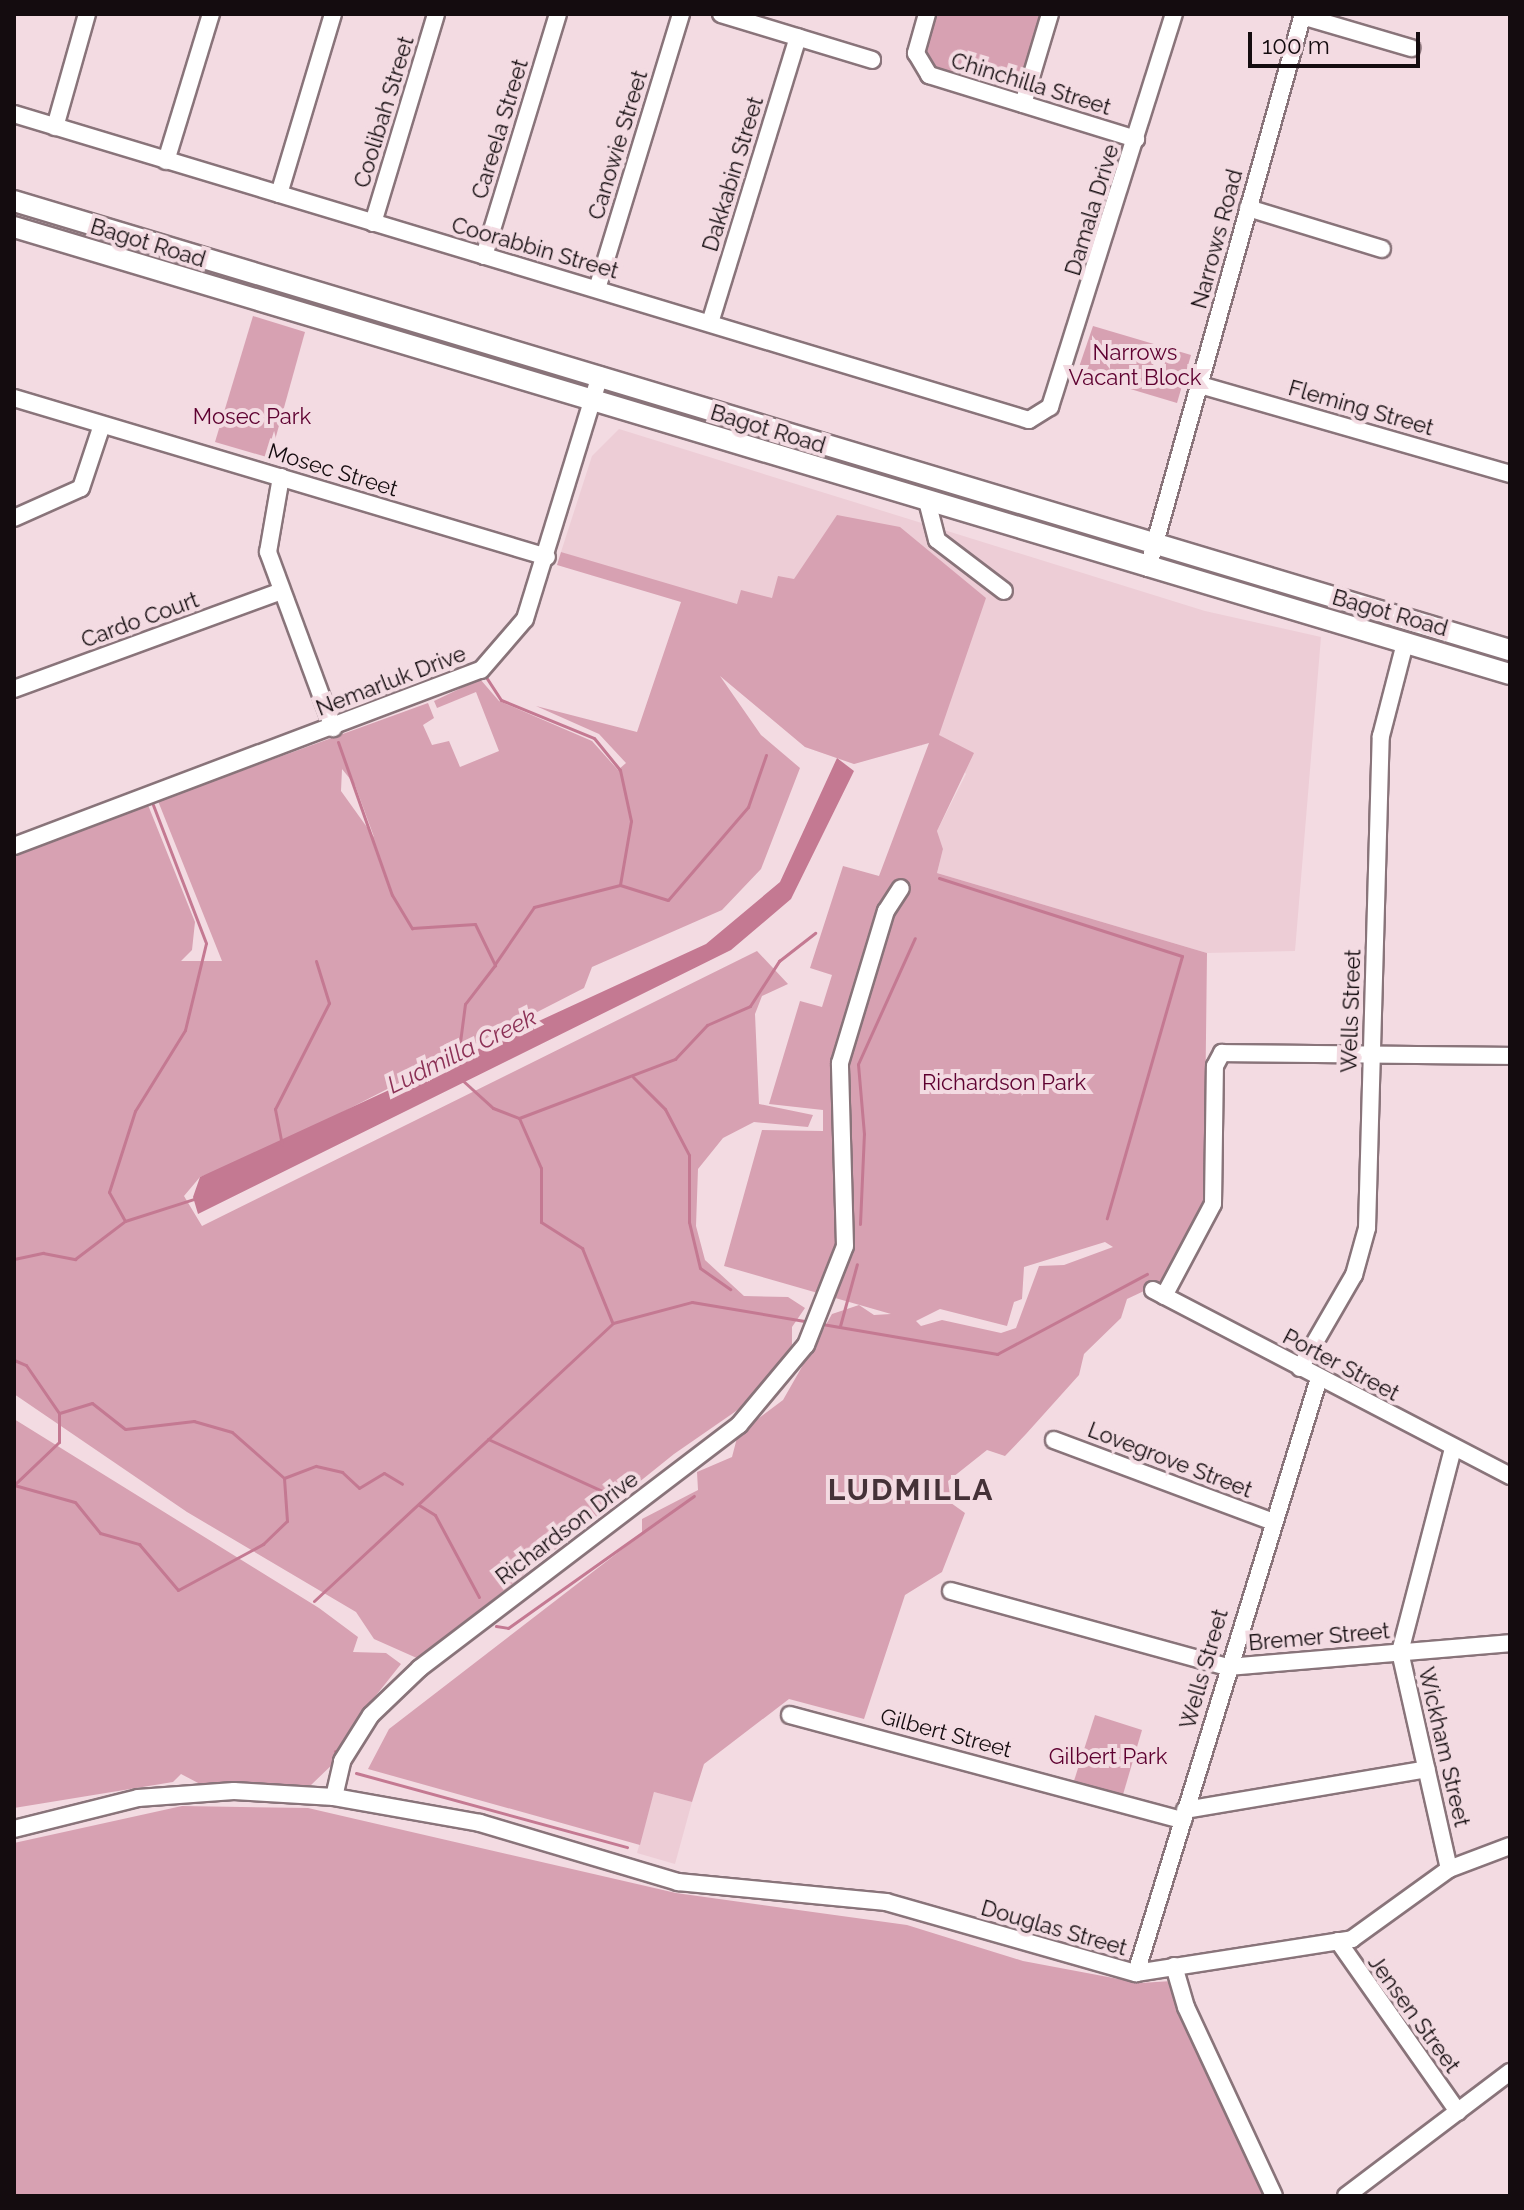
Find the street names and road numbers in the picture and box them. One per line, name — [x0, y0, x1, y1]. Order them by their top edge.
street label: Coolibah Street — [348, 33, 420, 191]
street label: Chinchilla Street — [948, 47, 1114, 121]
street label: Careela Street — [466, 56, 534, 202]
street label: Canowie Street — [583, 67, 653, 223]
street label: Dakkabin Street — [697, 93, 769, 255]
street label: Damala Drive — [1060, 141, 1124, 279]
street label: Narrows Road — [1186, 166, 1248, 312]
street label: Coorabbin Street — [449, 212, 621, 284]
street label: Bagot Road — [87, 213, 209, 273]
street label: Fleming Street — [1285, 375, 1437, 441]
street label: Bagot Road — [707, 399, 829, 459]
street label: Mosec Street — [265, 438, 401, 502]
street label: Bagot Road — [1329, 584, 1451, 642]
street label: Cardo Court — [78, 587, 202, 653]
street label: Nemarluk Drive — [312, 640, 470, 722]
street label: Wells Street — [1336, 949, 1366, 1073]
street label: Porter Street — [1278, 1323, 1404, 1407]
street label: Lovegrove Street — [1084, 1416, 1256, 1504]
street label: Richardson Drive — [490, 1466, 644, 1590]
street label: Wells Street — [1174, 1606, 1234, 1732]
street label: Bremer Street — [1247, 1618, 1391, 1656]
street label: Wickham Street — [1413, 1665, 1475, 1829]
street label: Gilbert Street — [878, 1703, 1014, 1763]
street label: Douglas Street — [978, 1895, 1130, 1961]
street label: Jensen Street — [1362, 1950, 1466, 2078]

